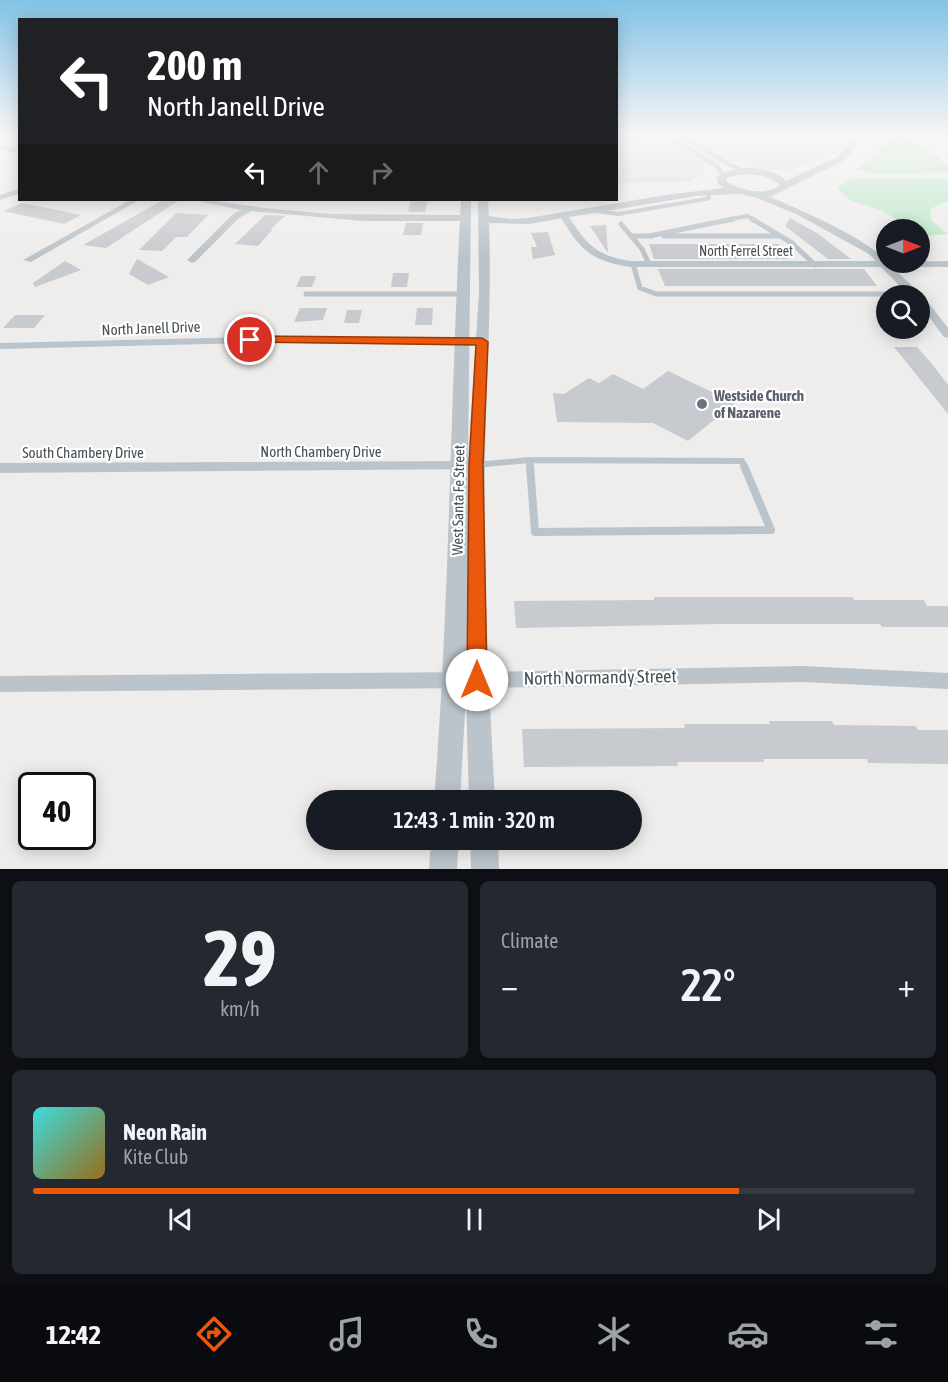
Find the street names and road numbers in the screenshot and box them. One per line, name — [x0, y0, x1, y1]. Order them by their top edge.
street label: North Ferrel Street — [699, 243, 793, 259]
street label: North Janell Drive — [101, 318, 201, 338]
street label: North Chambery Drive — [260, 443, 382, 460]
street label: South Chambery Drive — [22, 444, 144, 461]
street label: West Santa Fe Street — [449, 445, 467, 555]
street label: North Normandy Street — [523, 665, 677, 689]

